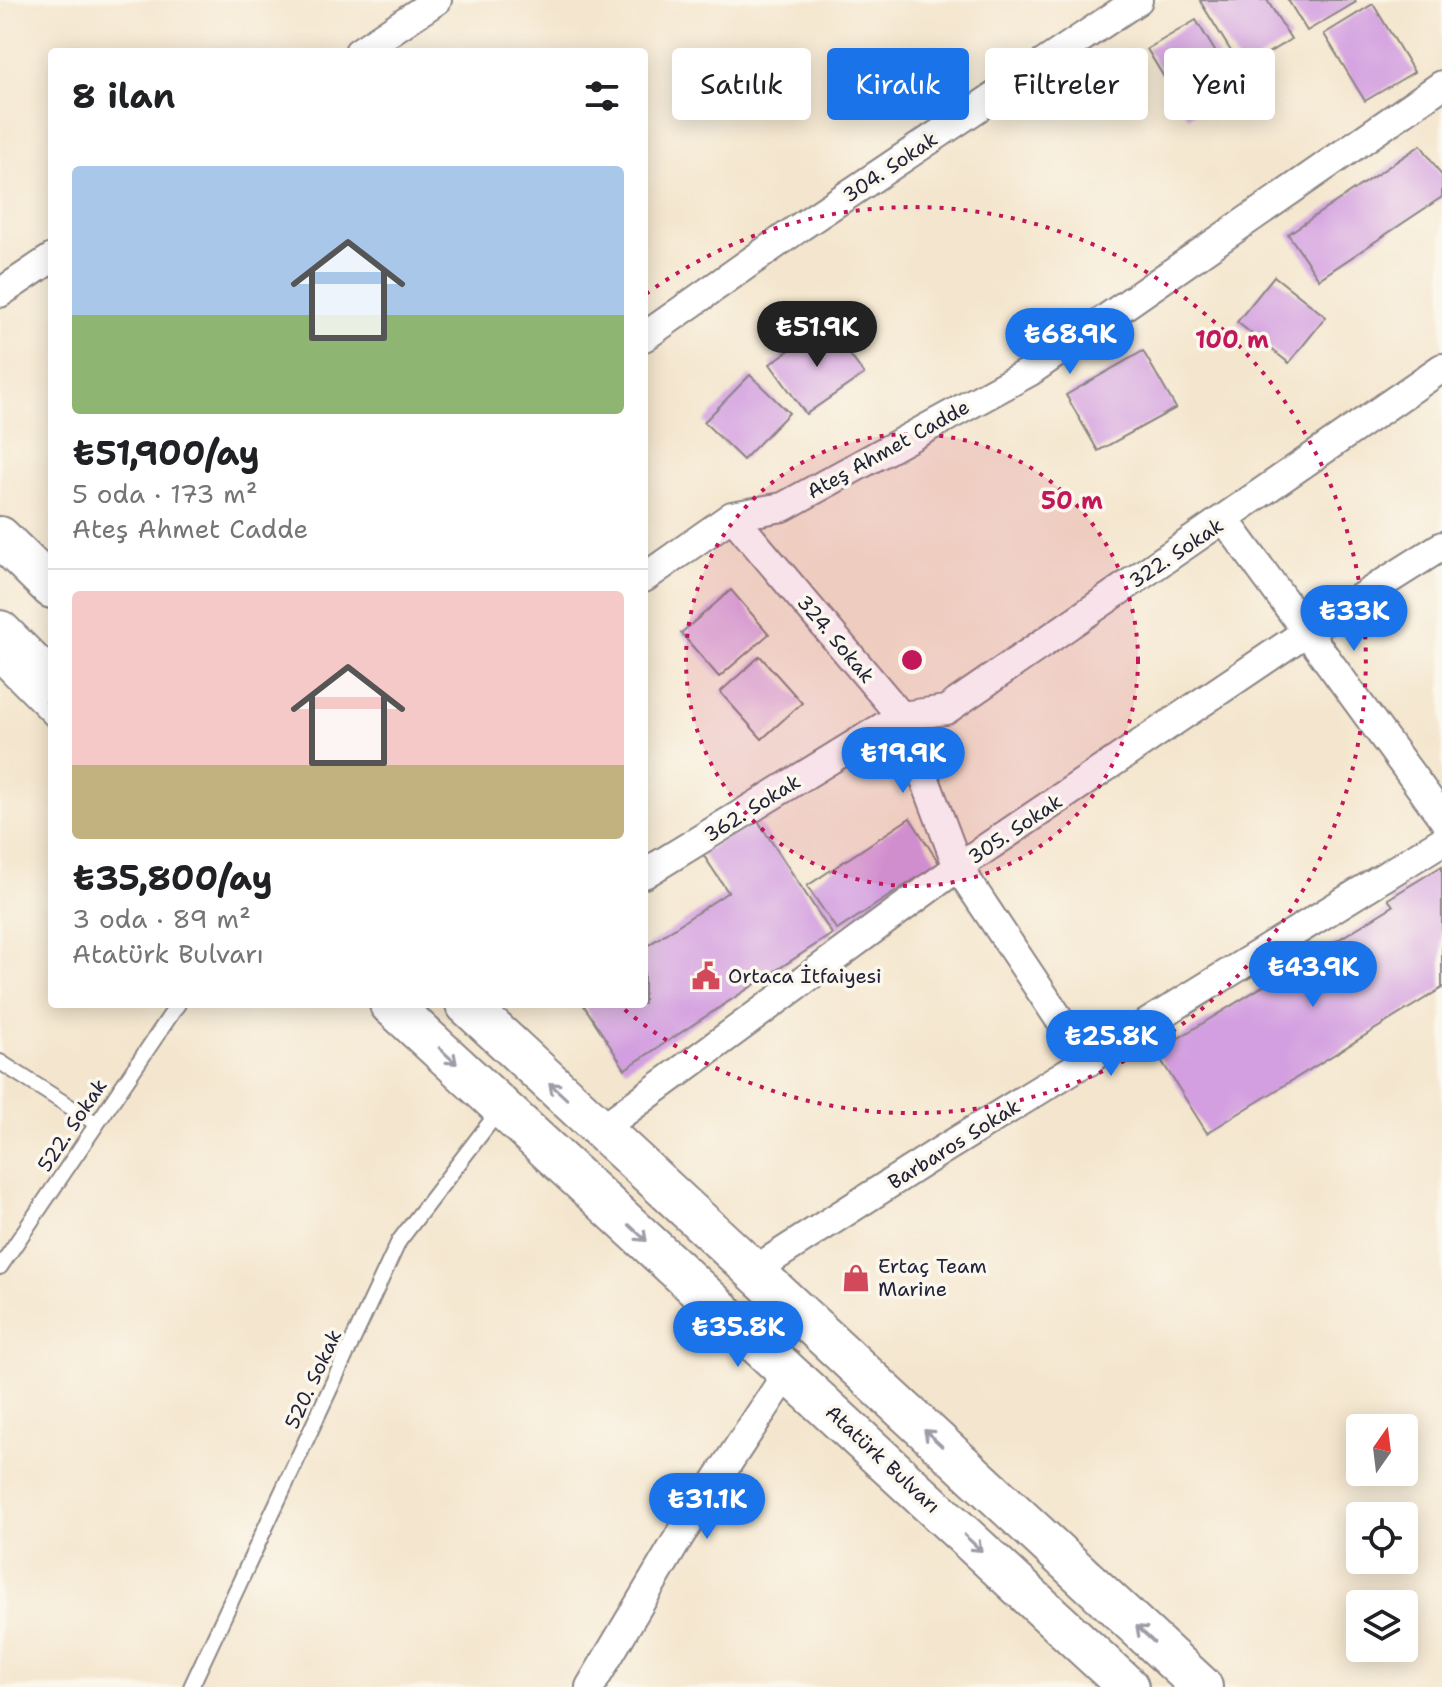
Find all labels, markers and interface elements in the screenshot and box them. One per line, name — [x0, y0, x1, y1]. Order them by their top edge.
chip: Satılık — [672, 48, 811, 120]
chip: Kiralık — [827, 48, 969, 120]
chip: Filtreler — [985, 48, 1148, 120]
chip: Yeni — [1164, 48, 1275, 120]
text: 8 ilan — [72, 73, 175, 119]
icon: filters — [580, 74, 624, 118]
street label: 304. Sokak — [838, 126, 942, 208]
icon: home — [276, 218, 420, 362]
pin: ₺51.9K — [752, 301, 882, 369]
pin: ₺68.9K — [1005, 308, 1135, 376]
text: ₺51.9K — [775, 309, 859, 344]
text: ₺68.9K — [1023, 316, 1117, 351]
text: 100 m — [1195, 324, 1269, 356]
street label: Ateş Ahmet Cadde — [802, 394, 974, 504]
text: ₺51,900/ay — [72, 430, 260, 476]
text: 5 oda · 173 m² — [72, 476, 258, 511]
text: 50 m — [1041, 485, 1103, 517]
text: Ateş Ahmet Cadde — [72, 511, 308, 546]
street label: 322. Sokak — [1124, 512, 1228, 594]
pin: ₺33K — [1307, 585, 1401, 653]
street label: 324. Sokak — [792, 589, 880, 689]
text: ₺33K — [1318, 593, 1390, 628]
icon: home — [276, 643, 420, 787]
centre of rings — [898, 646, 926, 674]
pin: ₺19.9K — [838, 727, 968, 795]
text: ₺19.9K — [860, 735, 946, 770]
street label: 362. Sokak — [699, 768, 805, 848]
street label: 305. Sokak — [963, 788, 1067, 870]
text: ₺35,800/ay — [72, 855, 272, 901]
text: 3 oda · 89 m² — [72, 901, 251, 936]
text: Atatürk Bulvarı — [72, 936, 264, 971]
pin: ₺43.9K — [1248, 941, 1378, 1009]
text: ₺43.9K — [1267, 949, 1359, 984]
public building icon: Ortaca İtfaiyesi — [691, 961, 721, 991]
place label: Ortaca İtfaiyesi — [728, 963, 882, 989]
pin: ₺25.8K — [1046, 1010, 1176, 1078]
text: ₺25.8K — [1064, 1018, 1158, 1053]
one-way arrow — [438, 1047, 458, 1066]
street label: 522. Sokak — [31, 1073, 113, 1177]
one-way arrow — [548, 1082, 568, 1100]
street label: Barbaros Sokak — [883, 1093, 1025, 1195]
one-way arrow — [628, 1224, 648, 1242]
place label: Ertaç Team Marine — [878, 1253, 987, 1302]
shop icon: Ertaç Team Marine — [841, 1263, 871, 1293]
pin: ₺35.8K — [673, 1301, 803, 1369]
text: ₺35.8K — [691, 1309, 785, 1344]
street label: 520. Sokak — [279, 1325, 347, 1433]
street label: Atatürk Bulvarı — [820, 1399, 946, 1519]
north arrow — [1346, 1414, 1418, 1486]
map controls — [1346, 1414, 1418, 1662]
one-way arrow — [924, 1430, 944, 1448]
pin: ₺31.1K — [642, 1473, 772, 1541]
text: ₺31.1K — [667, 1481, 747, 1516]
button: locate — [1346, 1502, 1418, 1574]
one-way arrow — [963, 1534, 983, 1553]
button: layers — [1346, 1590, 1418, 1662]
one-way arrow — [1135, 1626, 1155, 1644]

